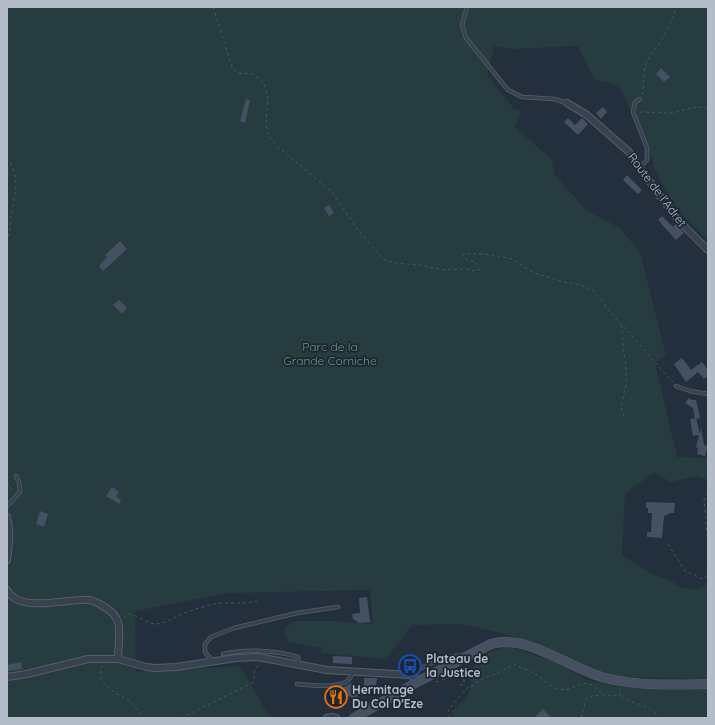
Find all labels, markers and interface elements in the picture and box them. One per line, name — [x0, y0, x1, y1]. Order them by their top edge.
street label: Route de l'Adret — [625, 150, 690, 230]
park label: Parc de la Grande Corniche — [283, 339, 377, 368]
place label: Plateau de la Justice — [426, 651, 488, 680]
bus stop icon: Plateau de la Justice — [397, 653, 423, 679]
place label: Hermitage Du Col D'Eze — [352, 682, 423, 711]
restaurant icon: Hermitage Du Col D'Eze — [323, 684, 349, 710]

